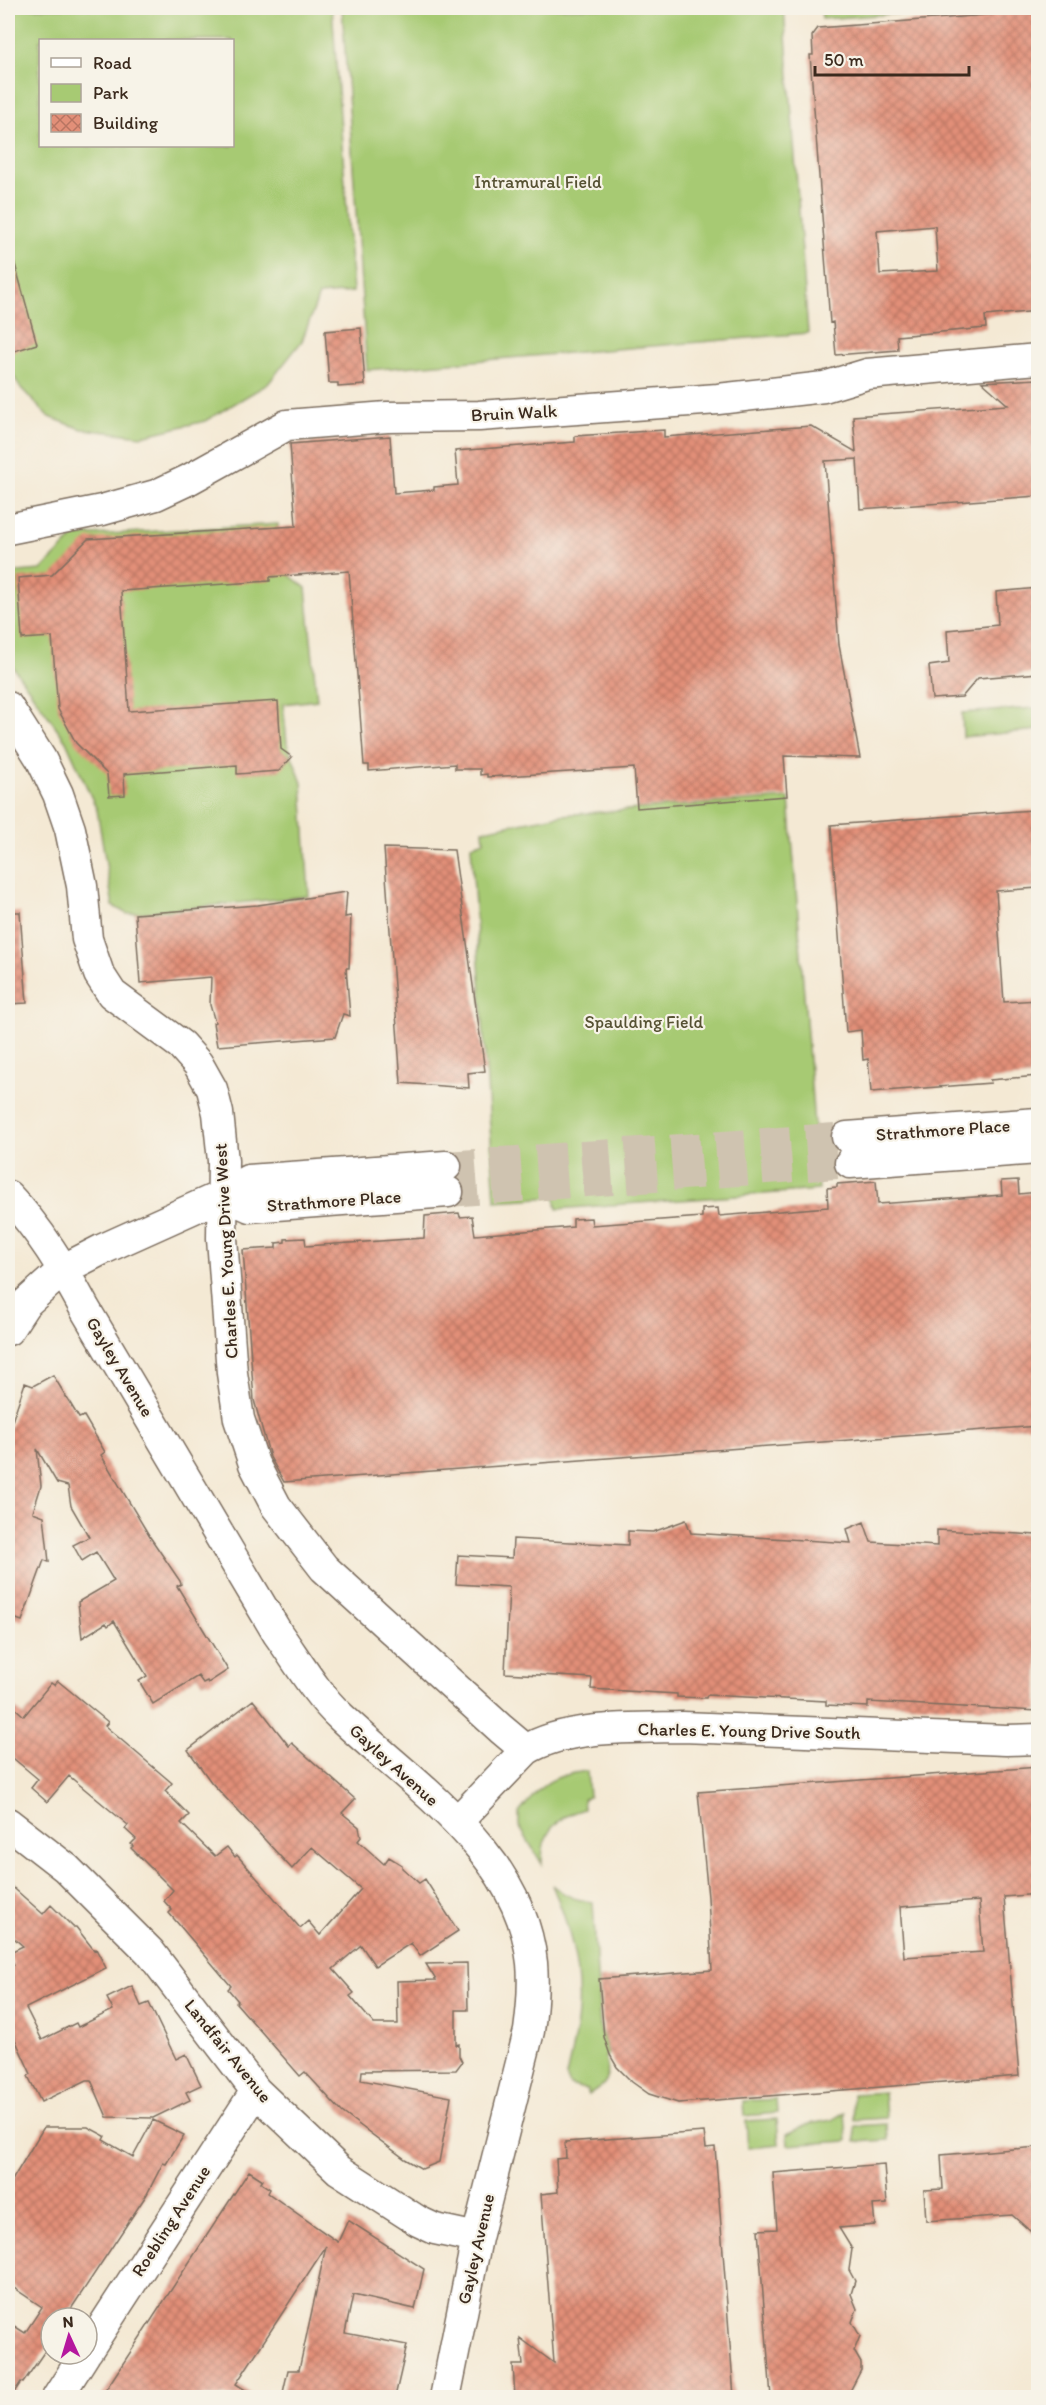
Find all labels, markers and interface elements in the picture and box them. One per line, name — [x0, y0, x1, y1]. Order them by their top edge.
legend — [39, 39, 234, 147]
scale bar — [815, 39, 970, 77]
text: 50 m — [824, 49, 864, 71]
text: Road — [93, 52, 132, 74]
text: Park — [93, 82, 128, 104]
text: Building — [93, 112, 159, 134]
park label: Intramural Field — [474, 171, 602, 193]
street label: Bruin Walk — [470, 400, 558, 426]
park label: Spaulding Field — [584, 1011, 704, 1033]
street label: Strathmore Place — [875, 1114, 1011, 1146]
street label: Charles E. Young Drive West — [209, 1142, 243, 1359]
street label: Strathmore Place — [266, 1185, 402, 1217]
street label: Gayley Avenue — [82, 1313, 158, 1421]
street label: Charles E. Young Drive South — [637, 1718, 861, 1744]
street label: Gayley Avenue — [345, 1719, 443, 1811]
street label: Landfair Avenue — [180, 1995, 276, 2107]
street label: Roebling Avenue — [127, 2161, 215, 2281]
street label: Gayley Avenue — [453, 2192, 499, 2306]
north arrow — [39, 2306, 99, 2366]
text: N — [62, 2312, 74, 2331]

